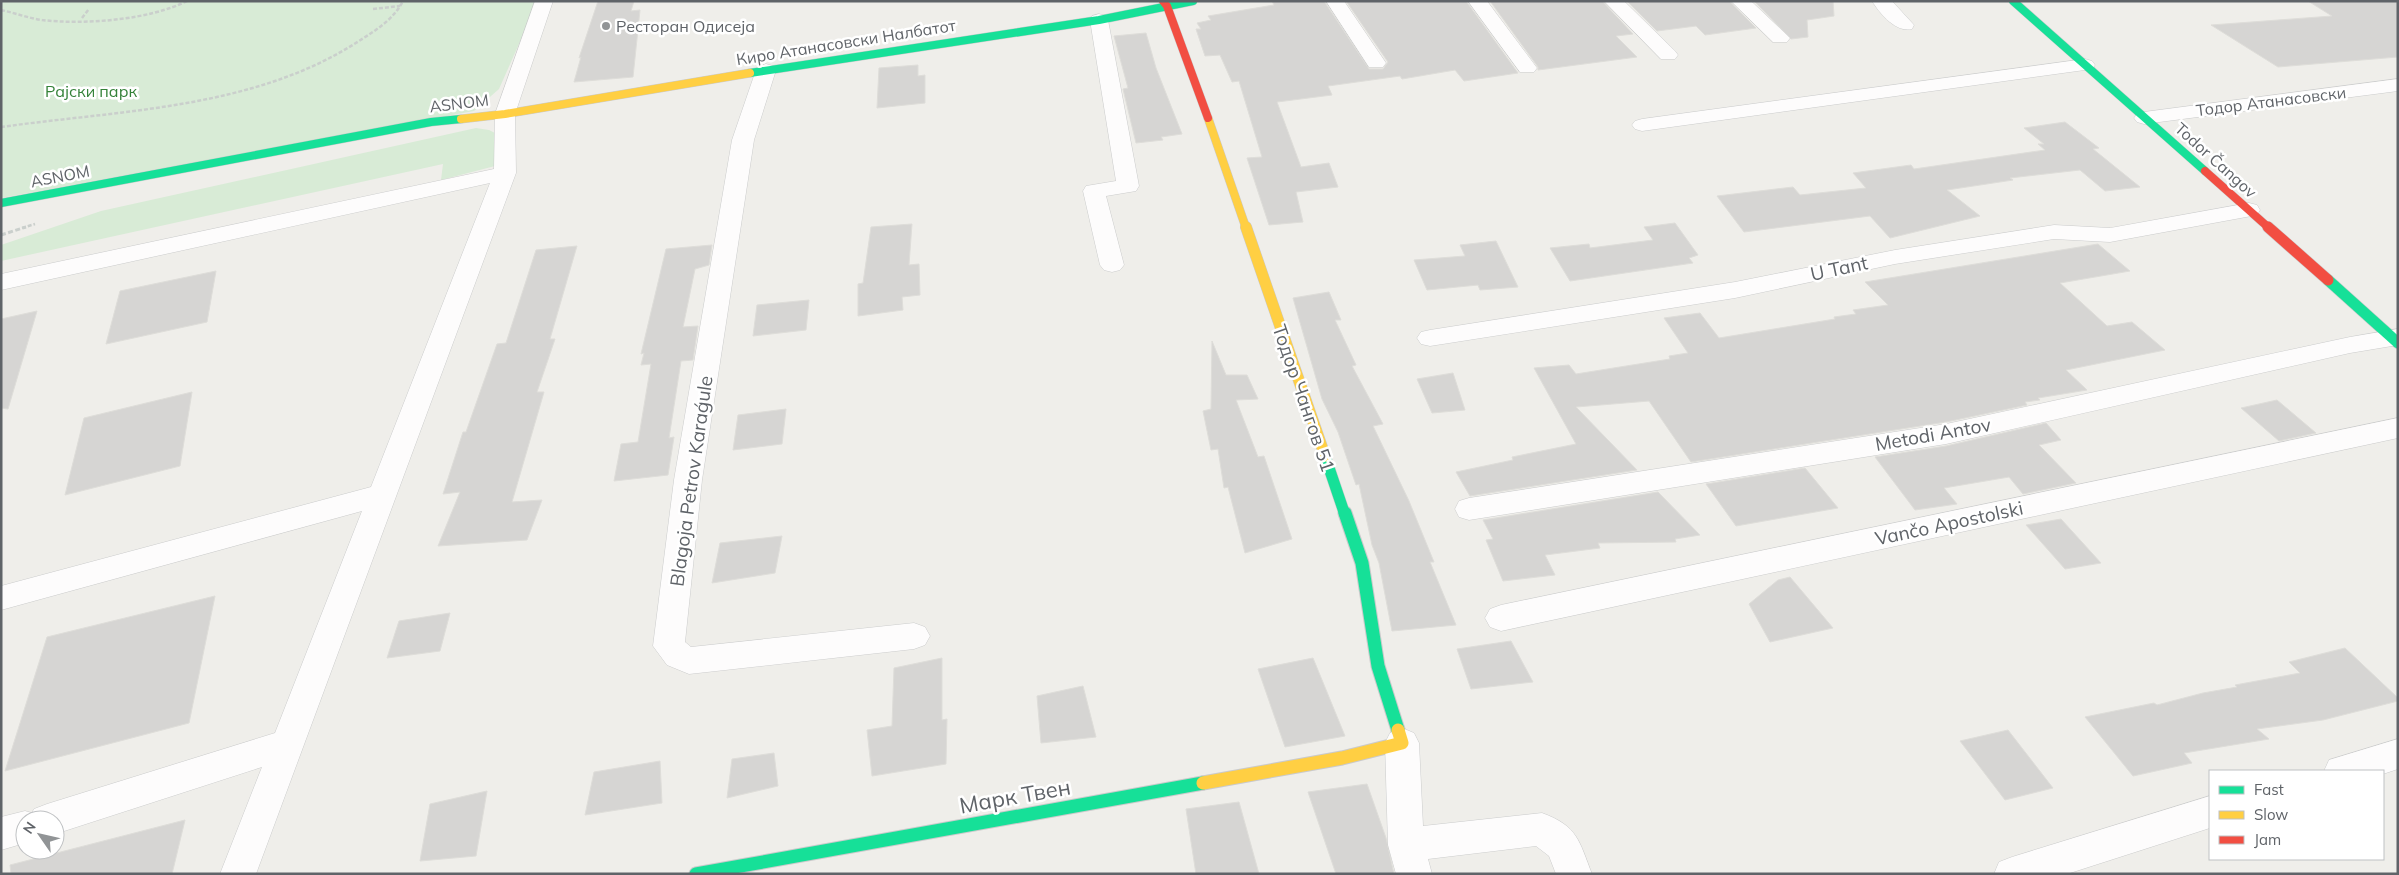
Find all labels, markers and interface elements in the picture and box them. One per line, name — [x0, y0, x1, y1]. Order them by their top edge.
street label: Киро Атанасовски Налбатот — [735, 15, 958, 69]
place label: Ресторан Одисеја — [616, 16, 755, 36]
marker: Ресторан Одисеја — [600, 20, 612, 32]
park label: Рајски парк — [45, 81, 137, 101]
street label: Тодор Атанасовски — [2195, 82, 2347, 120]
street label: ASNOM — [428, 89, 490, 117]
street label: Todor Čangov — [2171, 118, 2261, 202]
street label: ASNOM — [29, 160, 91, 192]
street label: U Tant — [1808, 250, 1870, 286]
street label: Тодор Чангов 51 — [1268, 321, 1340, 475]
street label: Blagoja Petrov Karaǵule — [664, 374, 718, 588]
street label: Metodi Antov — [1873, 412, 1993, 456]
street label: Vančo Apostolski — [1873, 496, 2025, 550]
legend — [2209, 770, 2384, 860]
street label: Марк Твен — [957, 772, 1073, 820]
text: Fast — [2254, 780, 2284, 799]
text: Slow — [2254, 805, 2288, 824]
north arrow — [15, 810, 65, 860]
text: N — [19, 818, 40, 837]
text: Jam — [2254, 830, 2281, 849]

